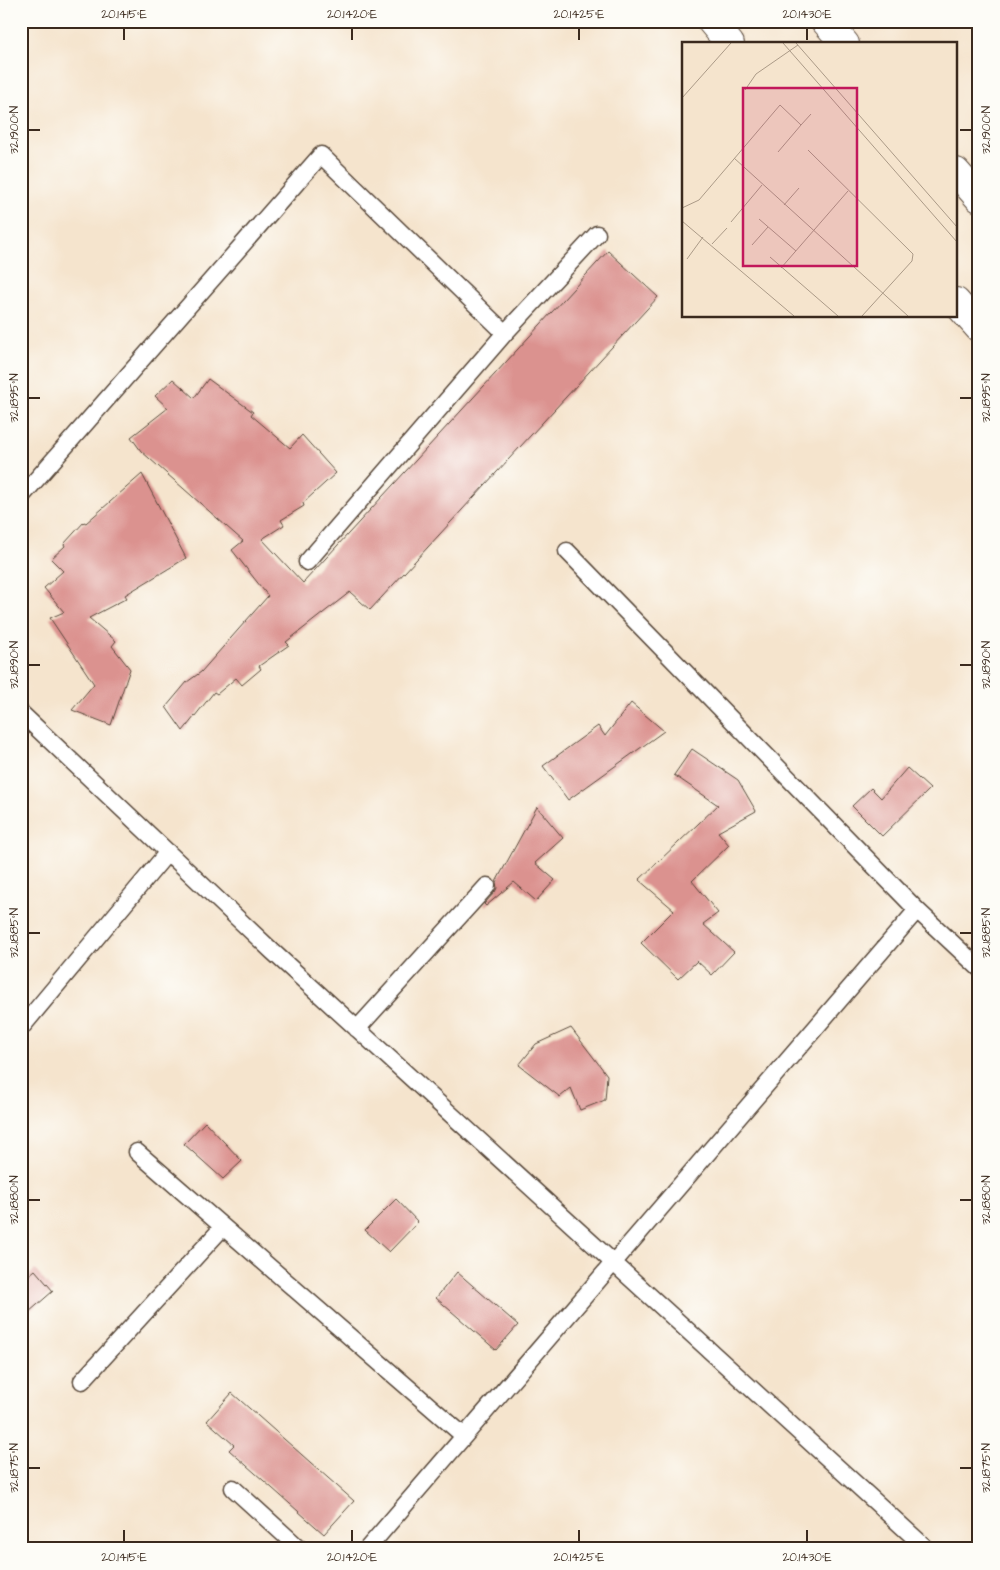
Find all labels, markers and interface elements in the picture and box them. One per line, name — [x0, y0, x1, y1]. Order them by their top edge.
text: 20.1415°E — [101, 6, 147, 23]
text: 20.1420°E — [327, 6, 377, 23]
text: 20.1425°E — [554, 6, 604, 23]
text: 20.1430°E — [782, 6, 832, 23]
inset map — [682, 42, 958, 318]
text: 32.1900°N — [6, 105, 23, 154]
text: 32.1900°N — [978, 105, 995, 154]
text: 32.1895°N — [6, 373, 23, 423]
text: 32.1895°N — [978, 373, 995, 423]
text: 32.1890°N — [6, 640, 23, 689]
text: 32.1890°N — [978, 640, 995, 689]
text: 32.1885°N — [6, 907, 23, 958]
text: 32.1885°N — [978, 907, 995, 958]
text: 32.1880°N — [6, 1175, 23, 1225]
text: 32.1880°N — [978, 1175, 995, 1225]
text: 32.1875°N — [6, 1443, 23, 1493]
text: 32.1875°N — [978, 1443, 995, 1493]
text: 20.1415°E — [101, 1549, 147, 1566]
text: 20.1420°E — [327, 1549, 377, 1566]
text: 20.1425°E — [554, 1549, 604, 1566]
text: 20.1430°E — [782, 1549, 832, 1566]

